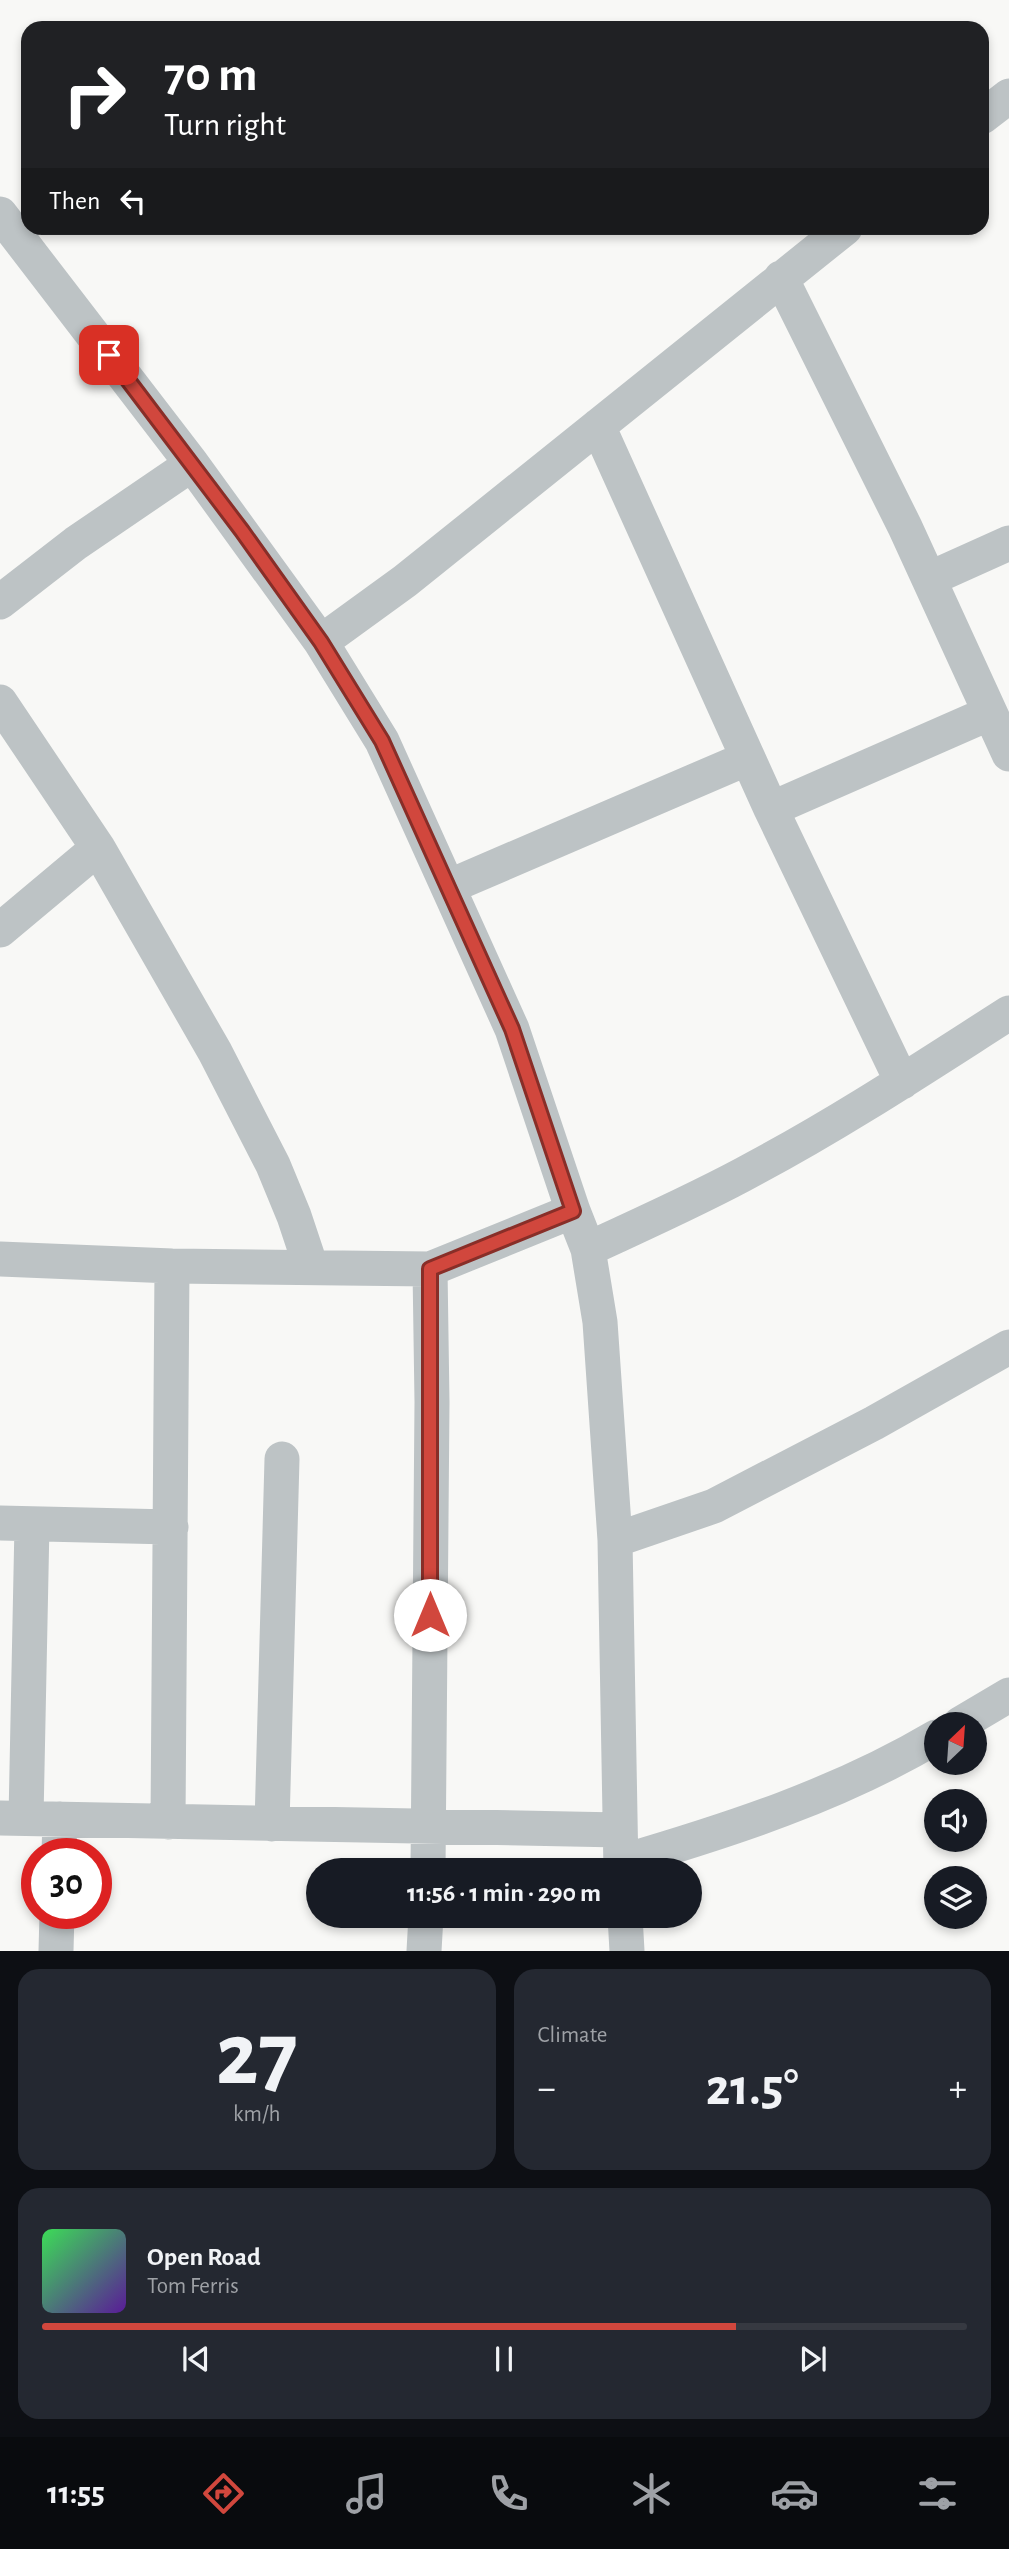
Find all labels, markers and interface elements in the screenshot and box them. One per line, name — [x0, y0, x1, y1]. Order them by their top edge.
icon: right — [49, 49, 140, 140]
text: 70 m — [164, 51, 258, 100]
text: Turn right — [164, 109, 286, 141]
icon: left — [114, 182, 152, 220]
text: Then — [49, 188, 100, 214]
pin — [79, 325, 139, 385]
icon: arrive — [90, 336, 128, 374]
position arrow — [393, 1578, 467, 1652]
north arrow — [924, 1712, 987, 1774]
map controls — [924, 1712, 987, 1929]
button: sound — [924, 1789, 987, 1852]
speed limit sign: 30 — [21, 1838, 112, 1929]
button: layers — [924, 1866, 987, 1929]
text: 11:56 · 1 min · 290 m — [407, 1880, 601, 1906]
text: 27 — [216, 2010, 298, 2101]
text: Climate — [538, 2024, 607, 2047]
text: 21.5° — [706, 2062, 799, 2114]
text: − — [538, 2070, 556, 2108]
text: + — [949, 2070, 967, 2108]
text: km/h — [233, 2103, 280, 2126]
text: Open Road — [147, 2244, 261, 2270]
text: Tom Ferris — [147, 2275, 239, 2298]
icon: previous — [177, 2340, 215, 2378]
icon: pause — [485, 2340, 523, 2378]
icon: next — [794, 2340, 832, 2378]
icon: directions — [199, 2469, 248, 2518]
icon: music — [342, 2469, 391, 2518]
icon: phone — [484, 2469, 533, 2518]
icon: climate — [627, 2469, 676, 2518]
icon: car — [770, 2469, 819, 2518]
icon: filters — [913, 2469, 962, 2518]
text: 11:55 — [47, 2477, 105, 2509]

